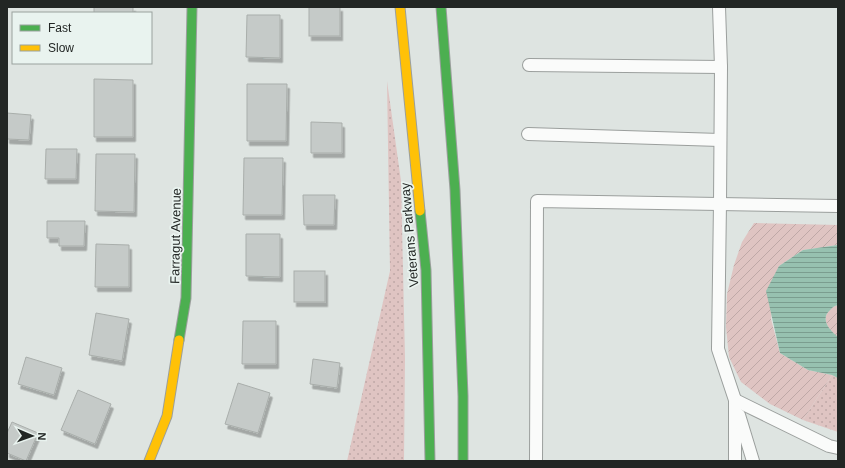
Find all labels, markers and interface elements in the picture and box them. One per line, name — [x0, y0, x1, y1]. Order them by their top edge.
legend — [12, 12, 152, 64]
text: Fast — [48, 21, 72, 35]
text: Slow — [48, 41, 74, 55]
street label: Veterans Parkway — [397, 182, 422, 288]
street label: Farragut Avenue — [167, 188, 184, 284]
north arrow — [12, 416, 52, 456]
text: N — [36, 432, 48, 441]

